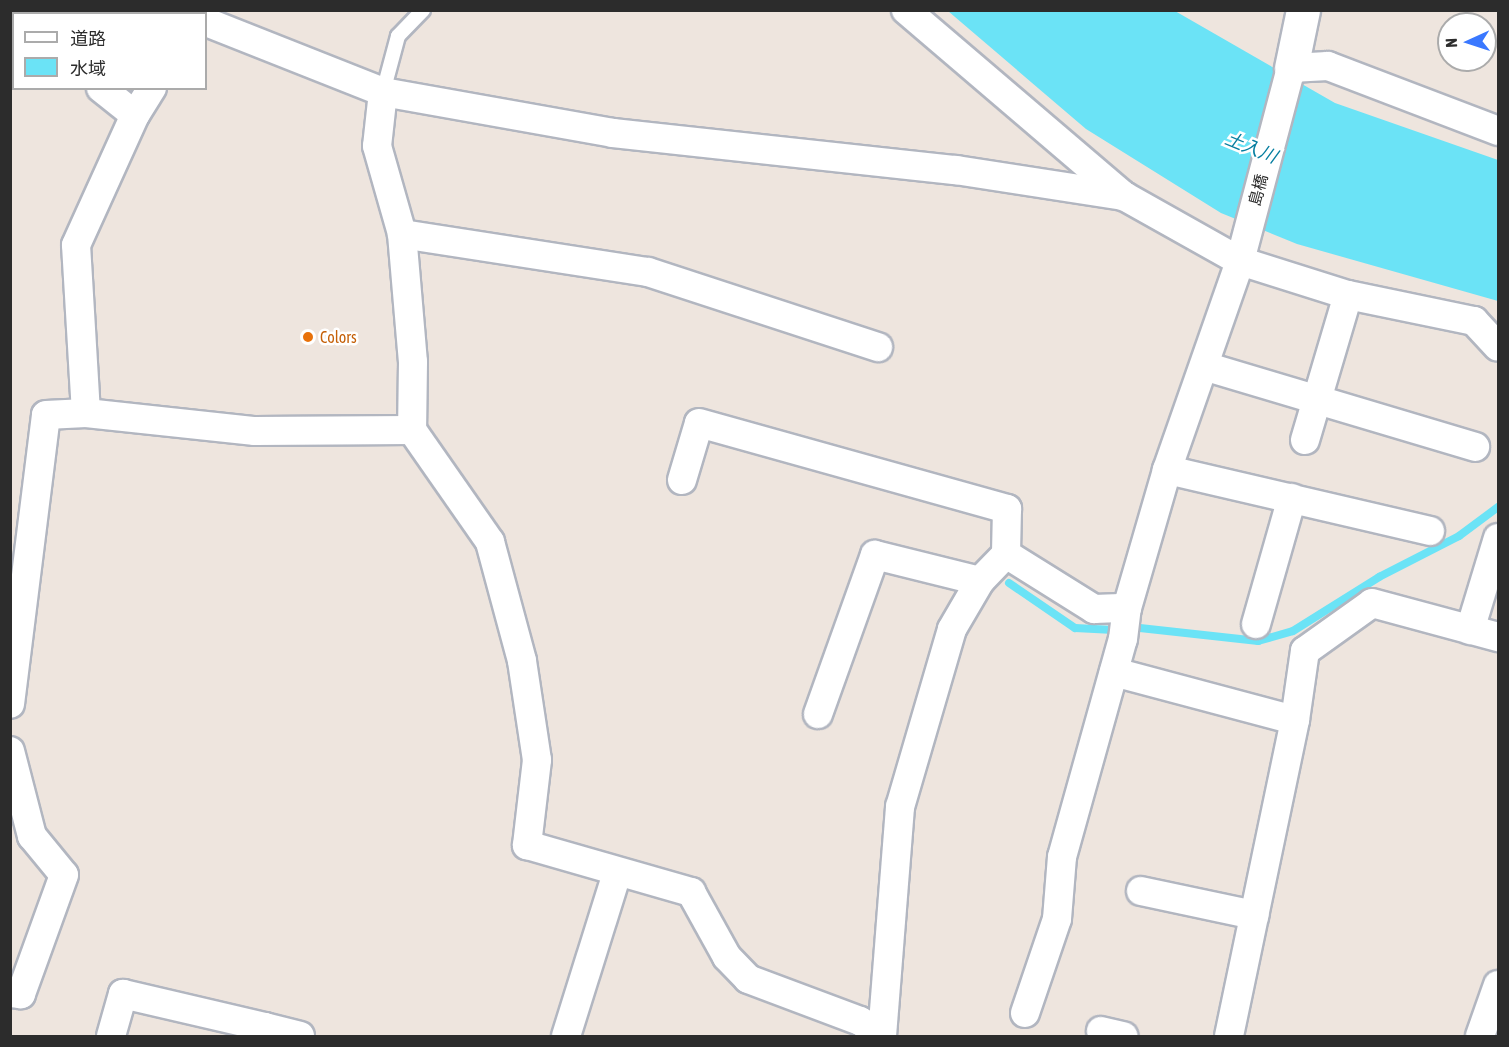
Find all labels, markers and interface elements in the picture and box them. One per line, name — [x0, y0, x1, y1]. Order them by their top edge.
legend — [12, 12, 207, 90]
north arrow — [1437, 12, 1497, 72]
text: 道路 — [70, 28, 106, 49]
text: N — [1442, 38, 1460, 48]
text: 水域 — [70, 58, 106, 79]
water label: 土入川 — [1222, 128, 1280, 168]
street label: 島橋 — [1245, 172, 1271, 208]
place label: Colors — [320, 327, 357, 347]
marker: Colors — [301, 330, 315, 344]

